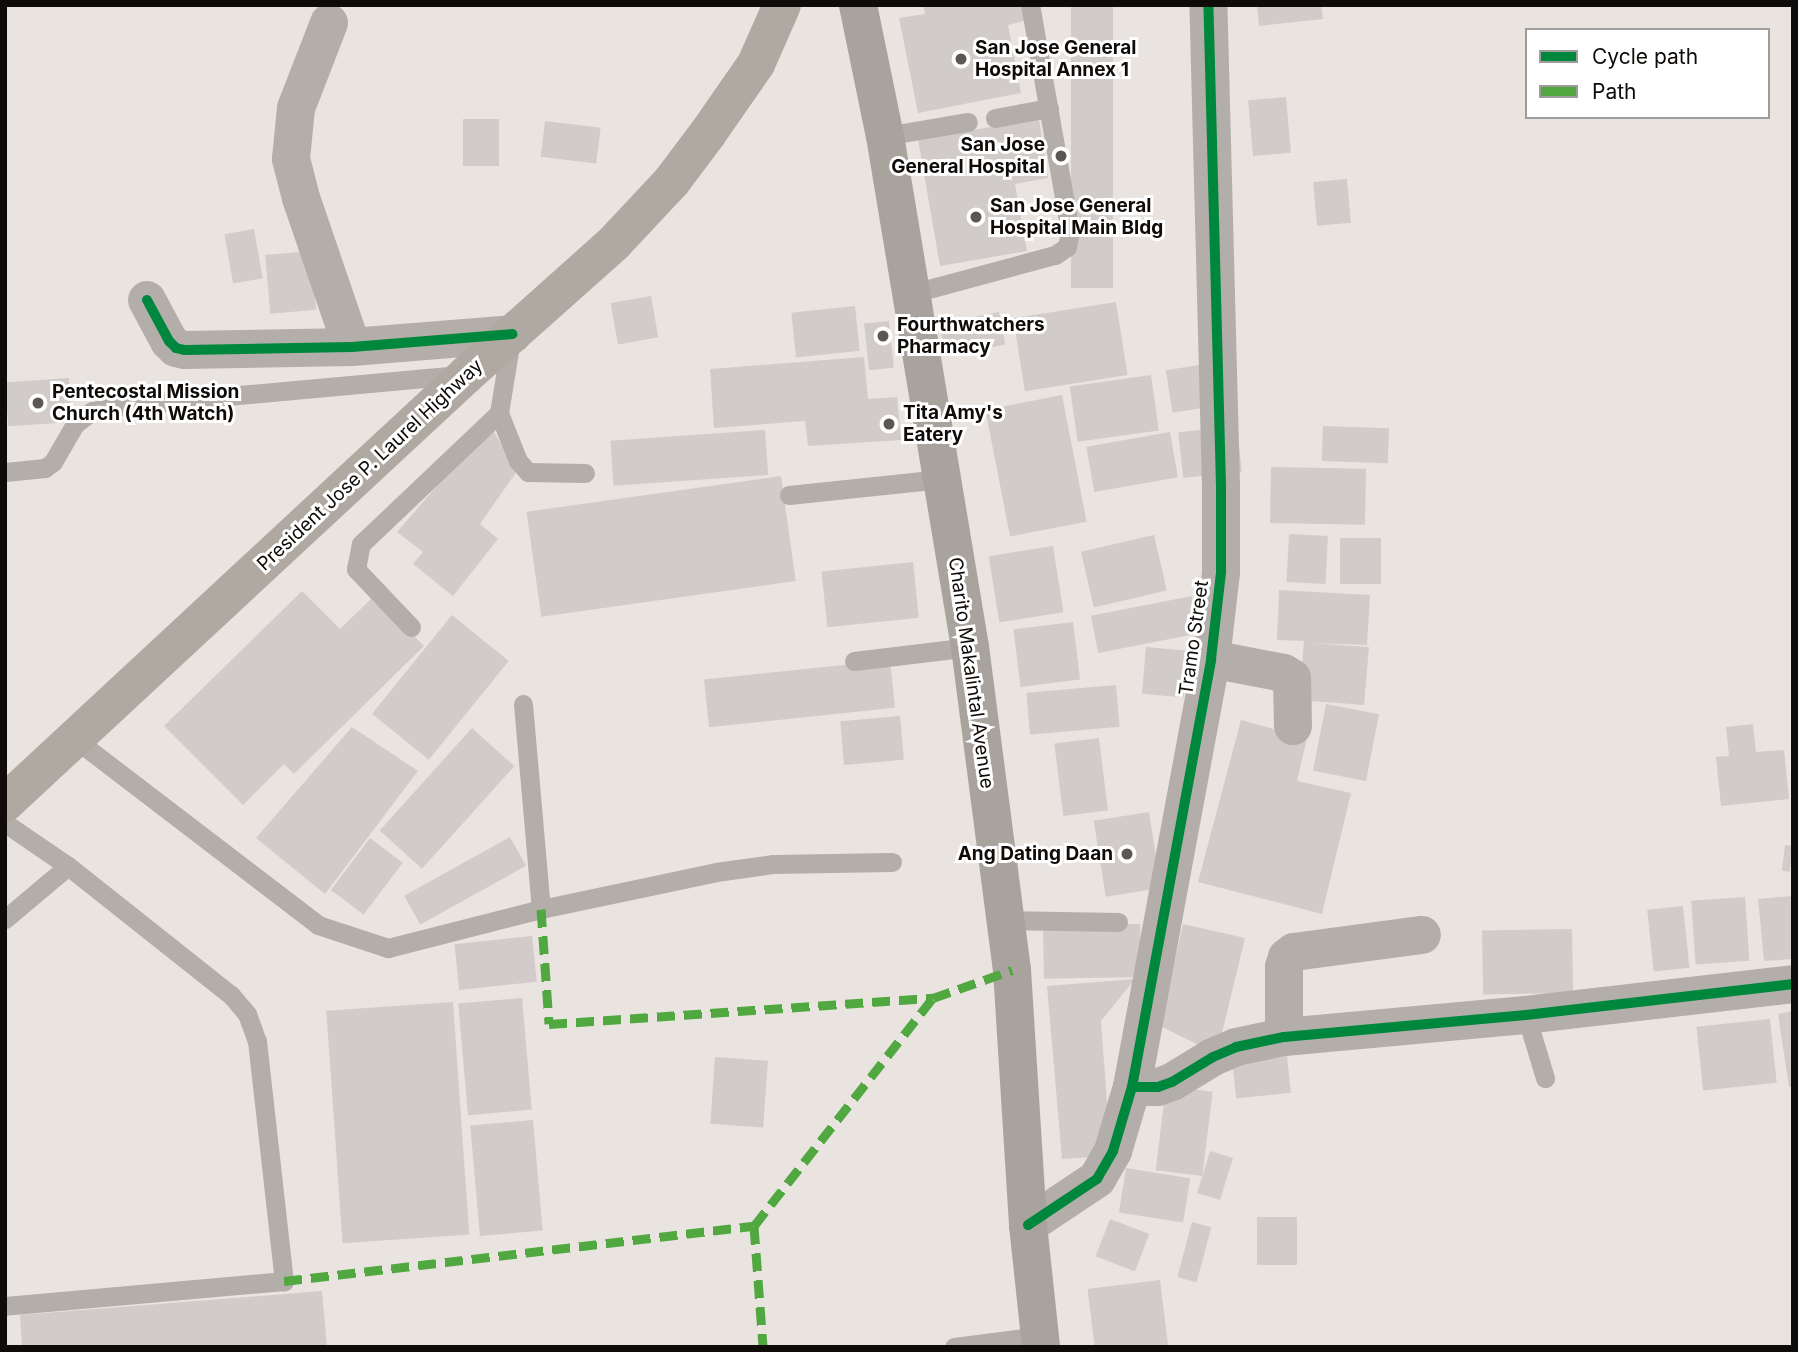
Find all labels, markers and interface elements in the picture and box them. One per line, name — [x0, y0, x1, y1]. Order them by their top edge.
legend — [1525, 28, 1770, 119]
place label: San Jose General Hospital Annex 1 — [975, 37, 1136, 81]
text: Cycle path — [1592, 44, 1698, 69]
marker: San Jose General Hospital Annex 1 — [953, 51, 969, 67]
text: Path — [1592, 79, 1637, 104]
place label: San Jose General Hospital — [891, 134, 1045, 178]
marker: San Jose General Hospital — [1051, 146, 1071, 166]
place label: San Jose General Hospital Main Bldg — [990, 195, 1163, 239]
marker: San Jose General Hospital Main Bldg — [968, 209, 984, 225]
place label: Fourthwatchers Pharmacy — [897, 314, 1045, 358]
marker: Fourthwatchers Pharmacy — [875, 328, 891, 344]
street label: President Jose P. Laurel Highway — [253, 354, 487, 576]
place label: Pentecostal Mission Church (4th Watch) — [52, 381, 239, 425]
marker: Pentecostal Mission Church (4th Watch) — [30, 395, 46, 411]
place label: Tita Amy's Eatery — [903, 402, 1003, 446]
marker: Tita Amy's Eatery — [881, 416, 897, 432]
street label: Charito Makalintal Avenue — [943, 556, 999, 790]
street label: Tramo Street — [1175, 579, 1213, 697]
place label: Ang Dating Daan — [958, 843, 1113, 865]
marker: Ang Dating Daan — [1119, 846, 1135, 862]

